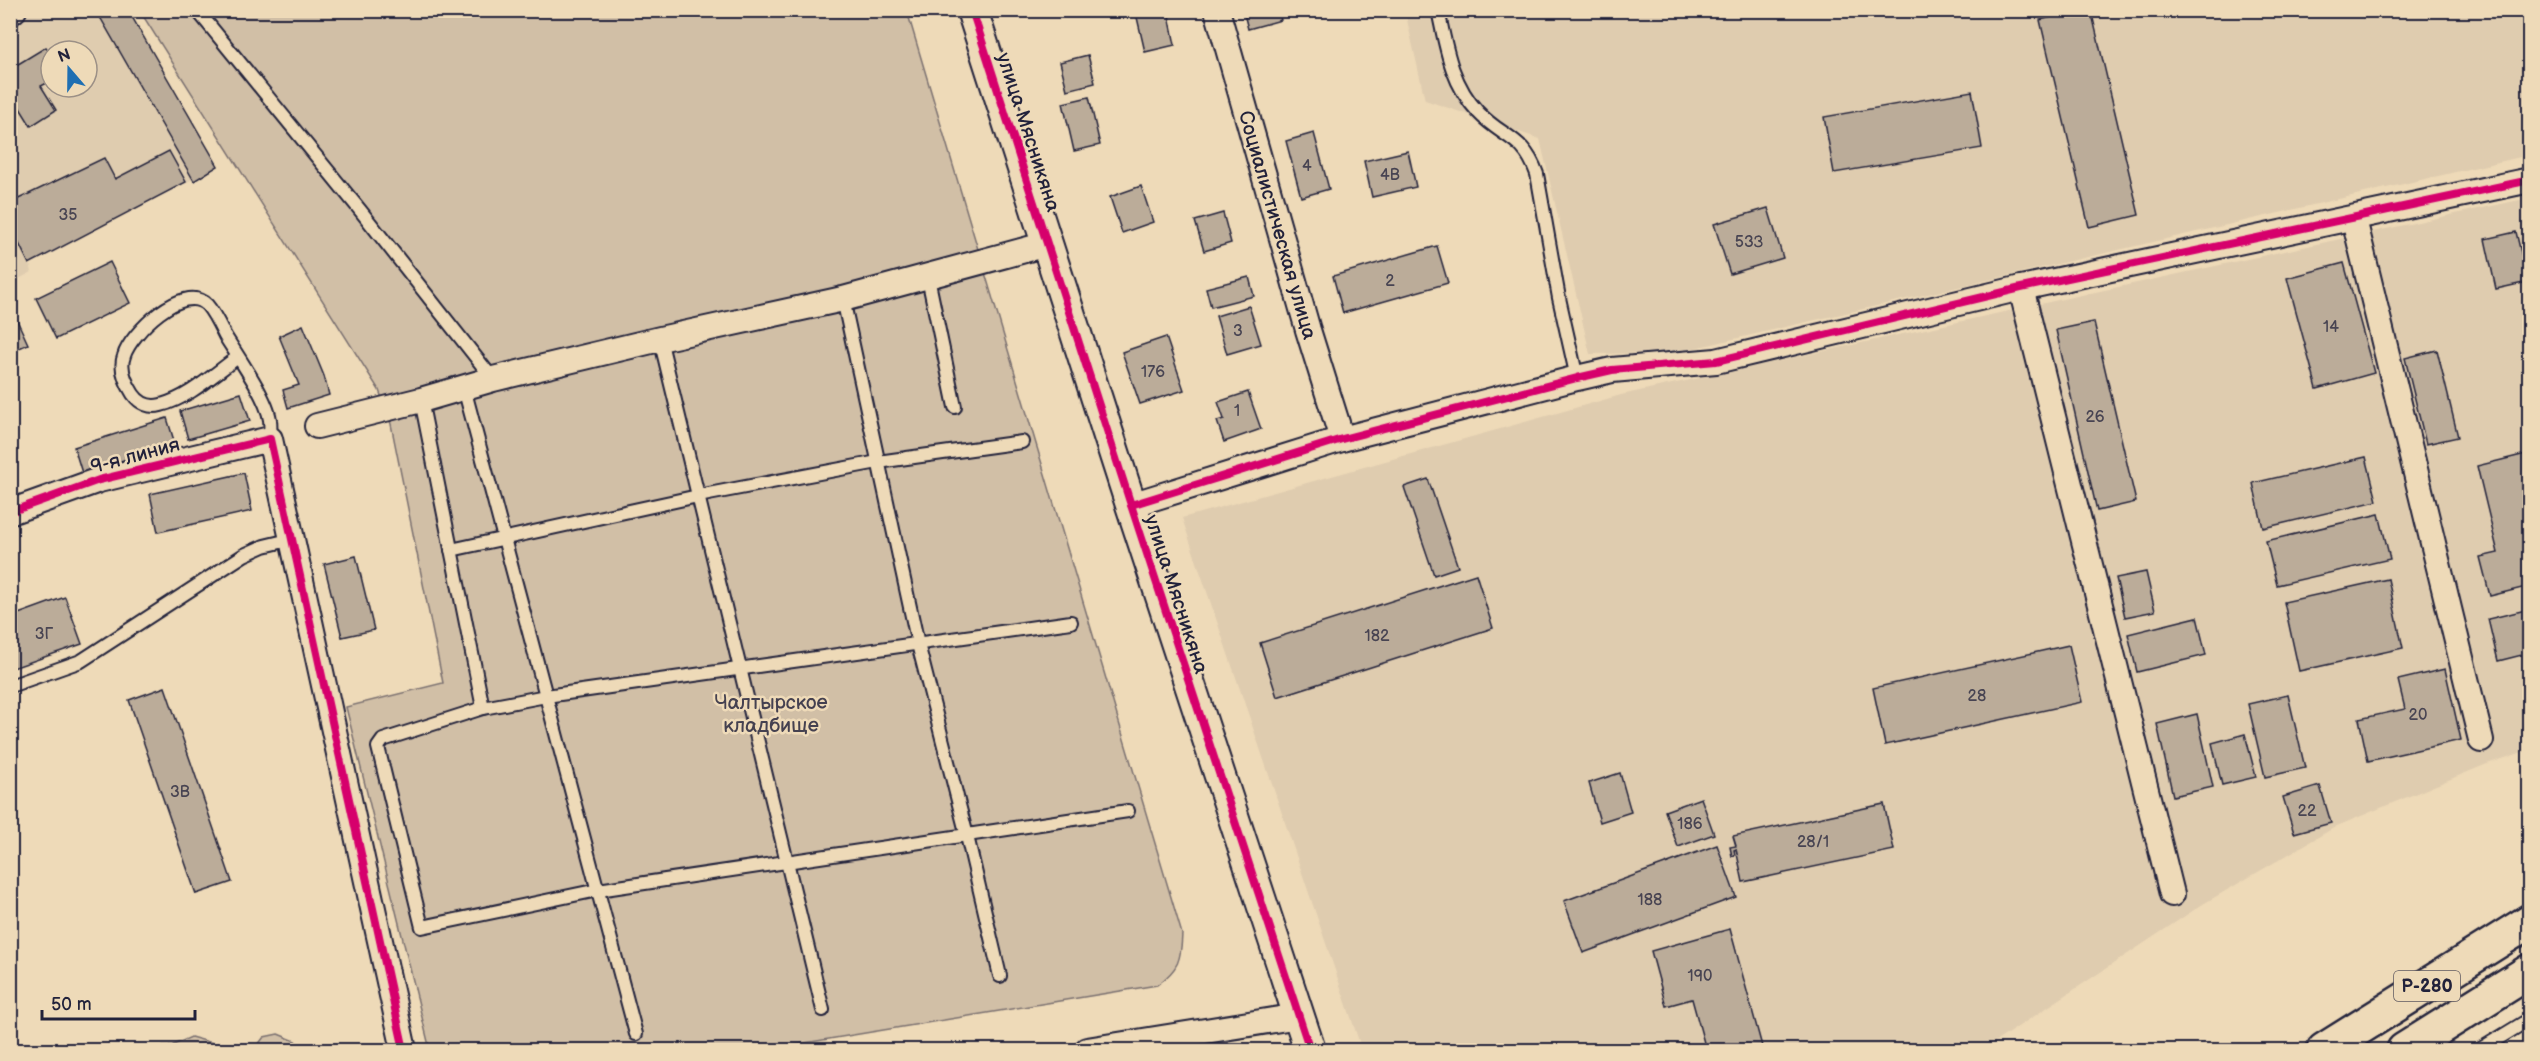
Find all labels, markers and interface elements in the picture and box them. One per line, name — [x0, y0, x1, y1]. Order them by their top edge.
north arrow — [39, 39, 99, 99]
text: N — [55, 45, 73, 67]
street label: улица Мясникяна — [991, 50, 1065, 215]
street label: Социалистическая улица — [1233, 108, 1321, 343]
house number: 4 — [1302, 157, 1312, 176]
house number: 4В — [1380, 166, 1400, 185]
house number: 35 — [58, 206, 78, 225]
house number: 53З — [1735, 233, 1763, 252]
house number: 2 — [1385, 272, 1395, 291]
house number: 14 — [2323, 318, 2339, 337]
house number: 3 — [1233, 322, 1243, 341]
house number: 176 — [1141, 363, 1165, 382]
house number: 1 — [1234, 402, 1240, 421]
house number: 26 — [2085, 408, 2105, 427]
street label: 9-я линия — [88, 433, 183, 479]
street label: улица Мясникяна — [1139, 512, 1213, 677]
house number: 3Г — [35, 625, 53, 644]
house number: 182 — [1365, 627, 1390, 646]
house number: 28 — [1968, 687, 1986, 706]
park label: Чалтырское кладбище — [714, 691, 828, 738]
house number: 20 — [2409, 706, 2427, 725]
house number: 3В — [170, 783, 190, 802]
house number: 22 — [2298, 802, 2317, 821]
house number: 186 — [1677, 815, 1703, 834]
house number: 28/1 — [1797, 833, 1829, 852]
house number: 188 — [1638, 891, 1662, 910]
house number: 190 — [1688, 967, 1712, 986]
road number: Р-280 — [2394, 971, 2460, 1001]
scale bar — [42, 983, 195, 1021]
text: 50 m — [51, 994, 92, 1015]

